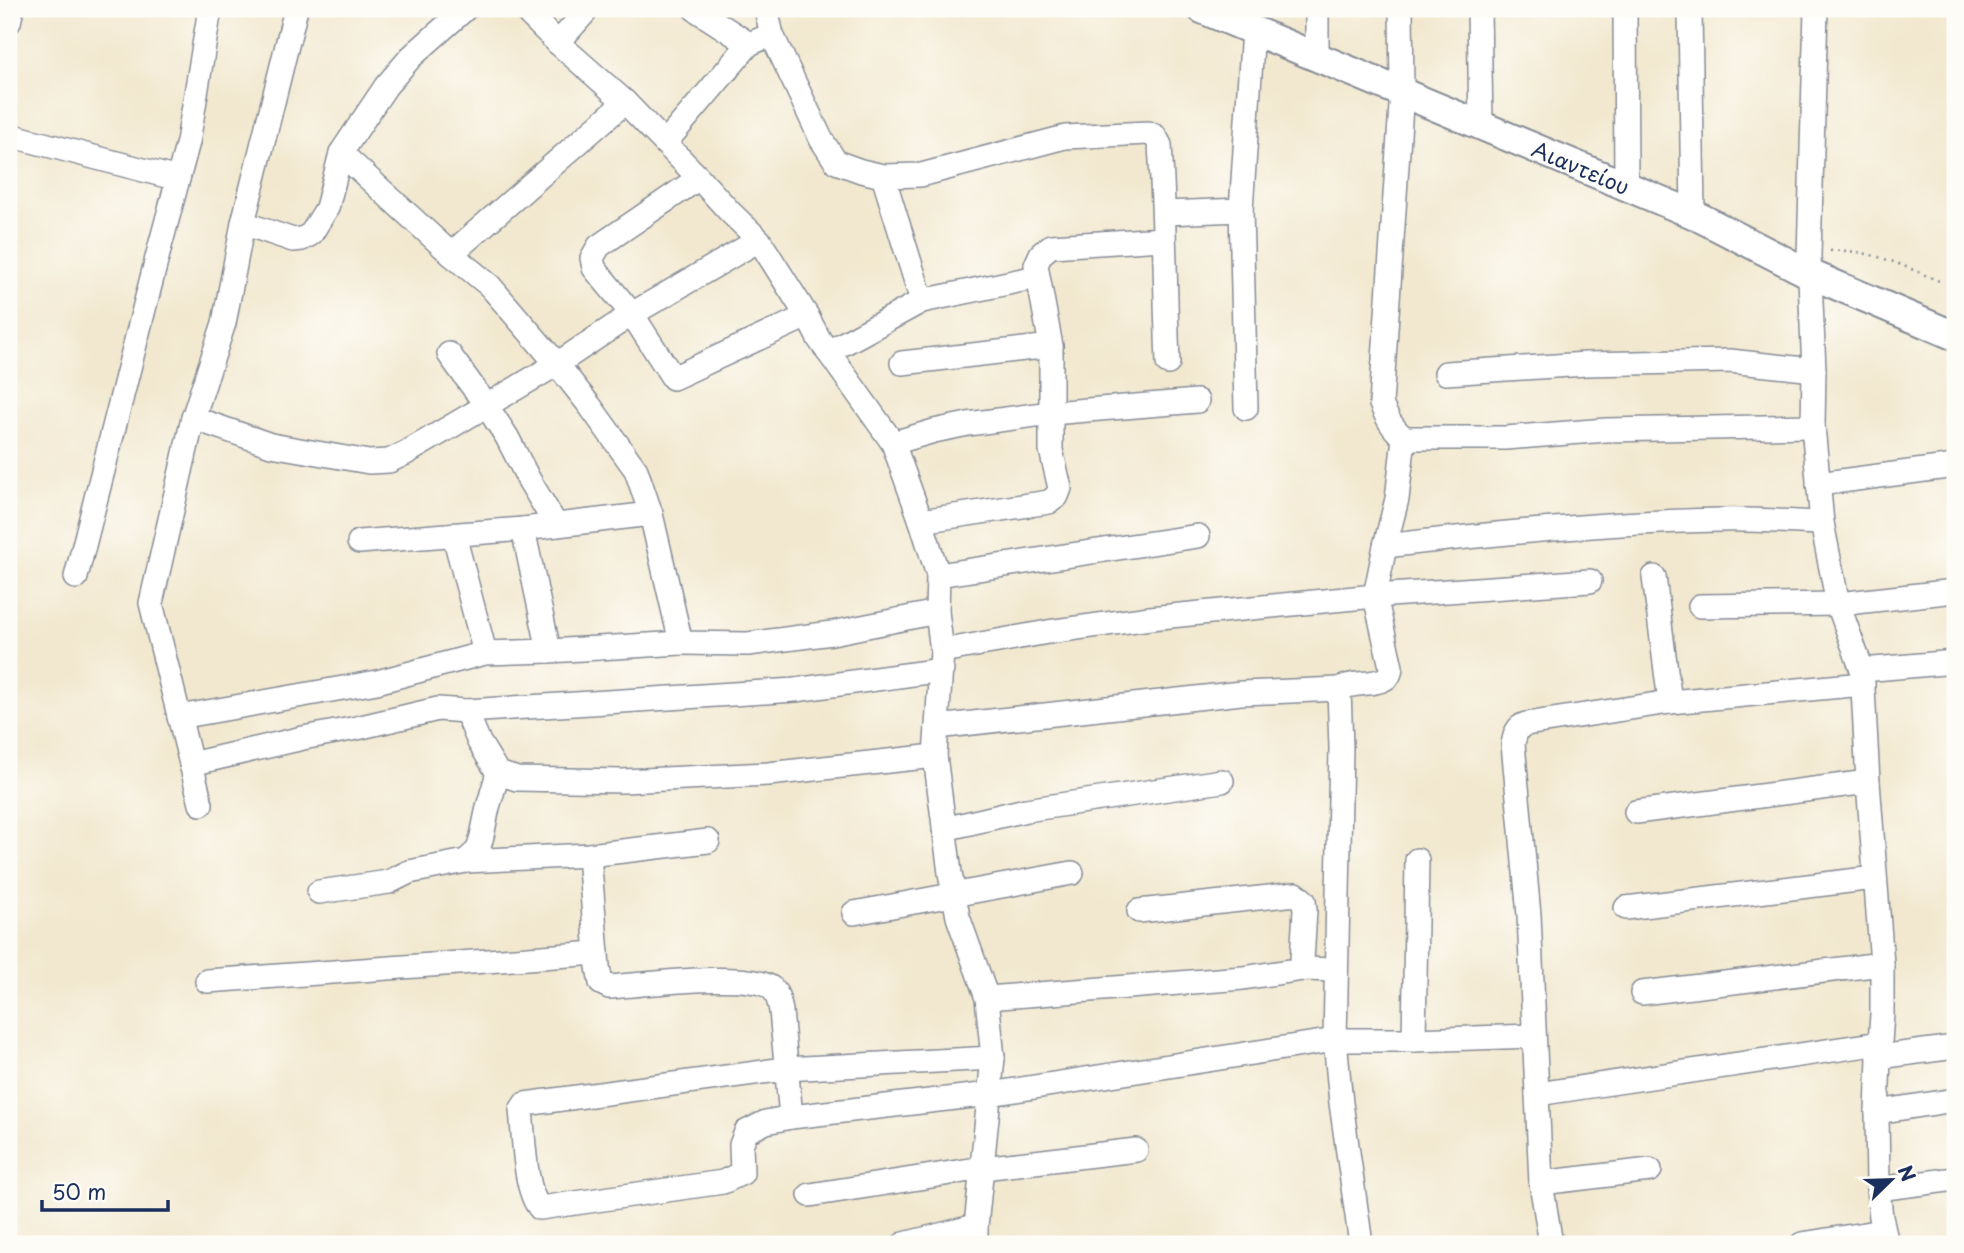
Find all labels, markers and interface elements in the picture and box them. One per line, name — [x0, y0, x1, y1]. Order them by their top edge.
street label: Αιαντείου — [1527, 132, 1635, 202]
north arrow — [1856, 1144, 1926, 1214]
text: N — [1892, 1161, 1923, 1185]
scale bar — [42, 1169, 168, 1213]
text: 50 m — [52, 1175, 106, 1207]

